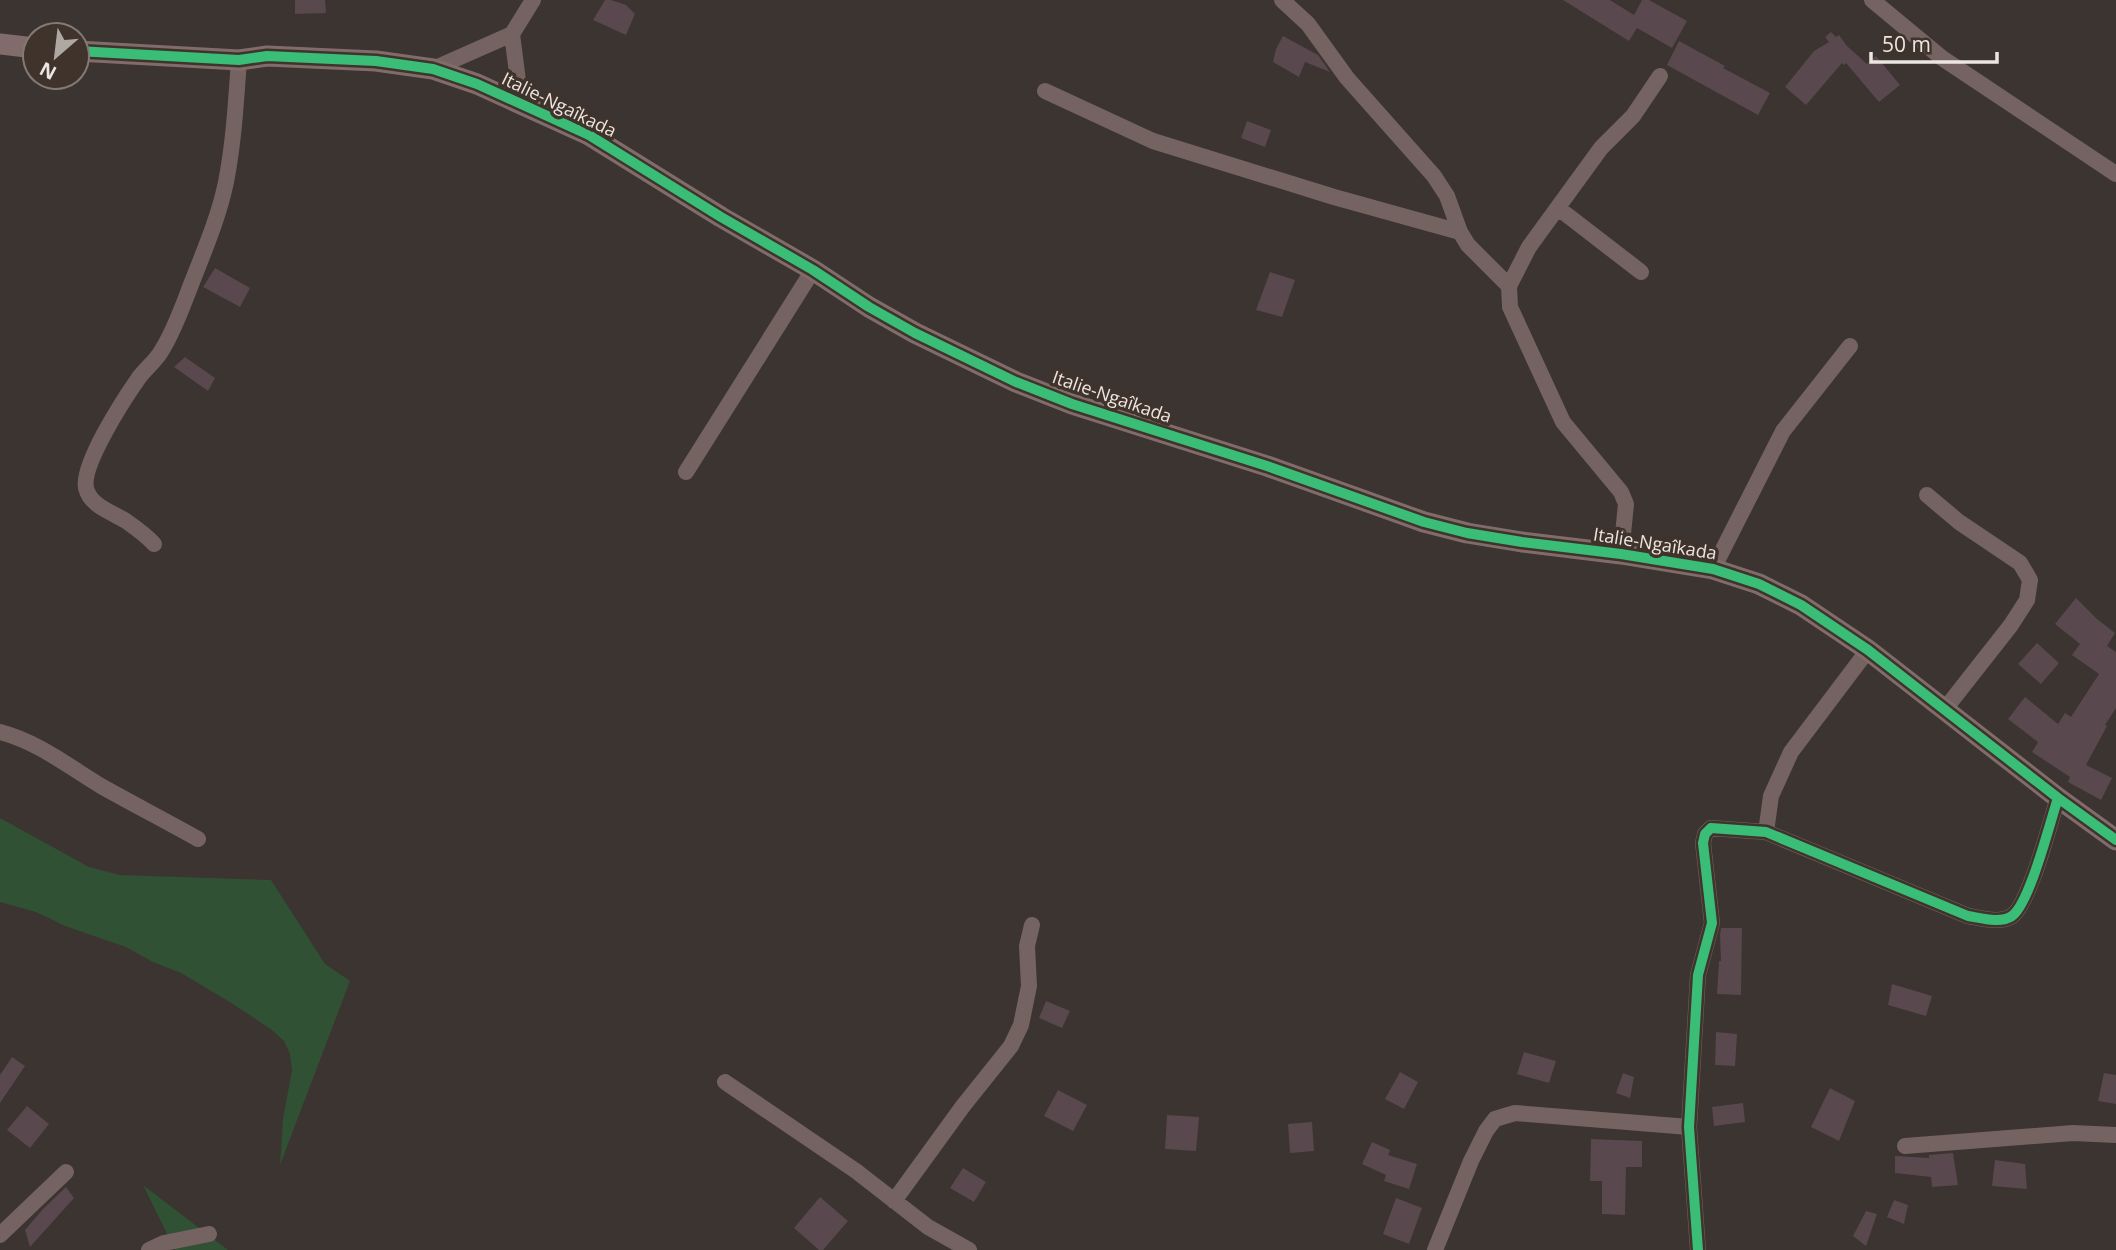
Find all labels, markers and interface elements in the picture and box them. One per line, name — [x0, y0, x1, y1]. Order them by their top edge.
north arrow — [21, 21, 91, 91]
scale bar — [1871, 21, 1997, 65]
text: 50 m — [1882, 30, 1931, 58]
text: N — [35, 56, 61, 86]
street label: Italie-Ngaîkada — [498, 66, 621, 142]
street label: Italie-Ngaîkada — [1049, 364, 1175, 428]
street label: Italie-Ngaîkada — [1592, 521, 1719, 565]

